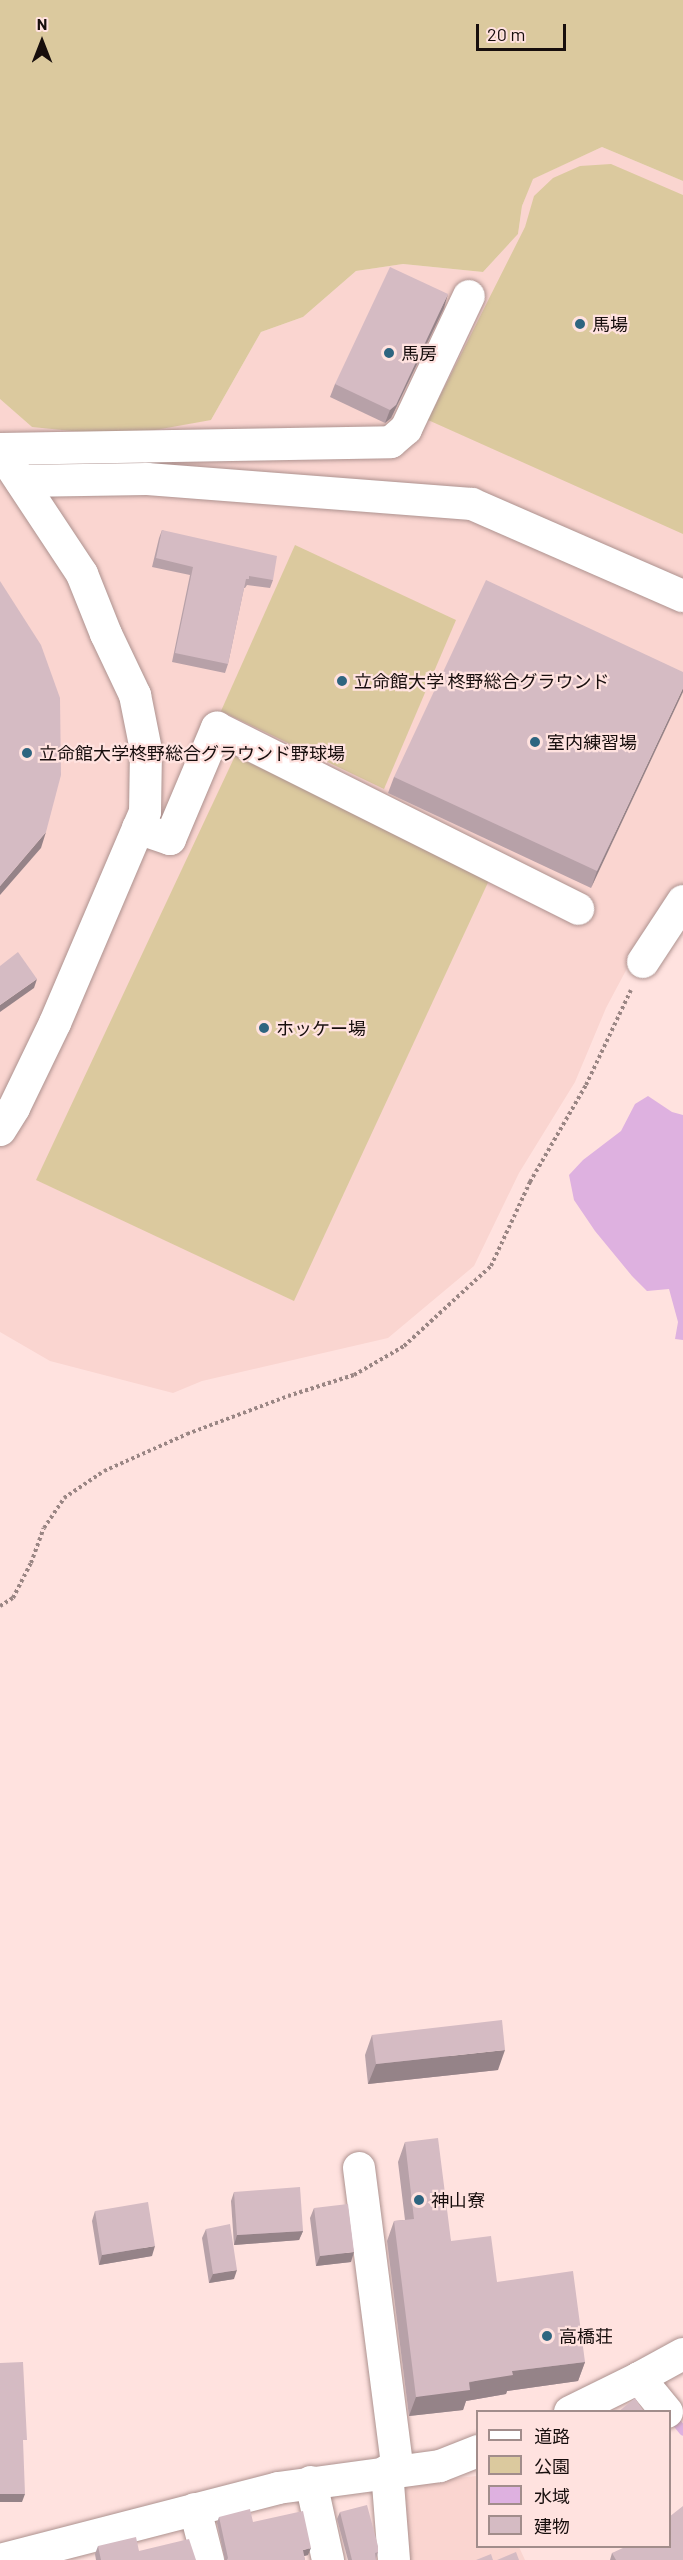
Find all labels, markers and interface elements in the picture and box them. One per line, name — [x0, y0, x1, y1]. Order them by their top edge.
north arrow — [12, 12, 72, 72]
scale bar — [479, 12, 569, 50]
text: N — [37, 14, 47, 33]
text: 20 m — [487, 23, 525, 45]
place label: 馬場 — [592, 313, 628, 335]
marker: 馬場 — [573, 317, 587, 331]
place label: 馬房 — [401, 342, 437, 364]
marker: 馬房 — [382, 346, 396, 360]
place label: 立命館大学 柊野総合グラウンド — [354, 670, 610, 692]
marker: 立命館大学 柊野総合グラウンド — [335, 674, 349, 688]
place label: 室内練習場 — [547, 731, 637, 753]
marker: 室内練習場 — [528, 735, 542, 749]
place label: 立命館大学柊野総合グラウンド野球場 — [39, 742, 345, 764]
marker: 立命館大学柊野総合グラウンド野球場 — [20, 746, 34, 760]
place label: ホッケー場 — [276, 1017, 366, 1039]
marker: ホッケー場 — [257, 1021, 271, 1035]
place label: 神山寮 — [431, 2189, 485, 2211]
marker: 神山寮 — [412, 2193, 426, 2207]
place label: 高橋荘 — [559, 2325, 613, 2347]
marker: 高橋荘 — [540, 2329, 554, 2343]
legend — [476, 2410, 671, 2548]
text: 道路 — [534, 2425, 570, 2447]
text: 公園 — [534, 2455, 570, 2477]
text: 水域 — [534, 2485, 570, 2507]
text: 建物 — [534, 2515, 570, 2537]

